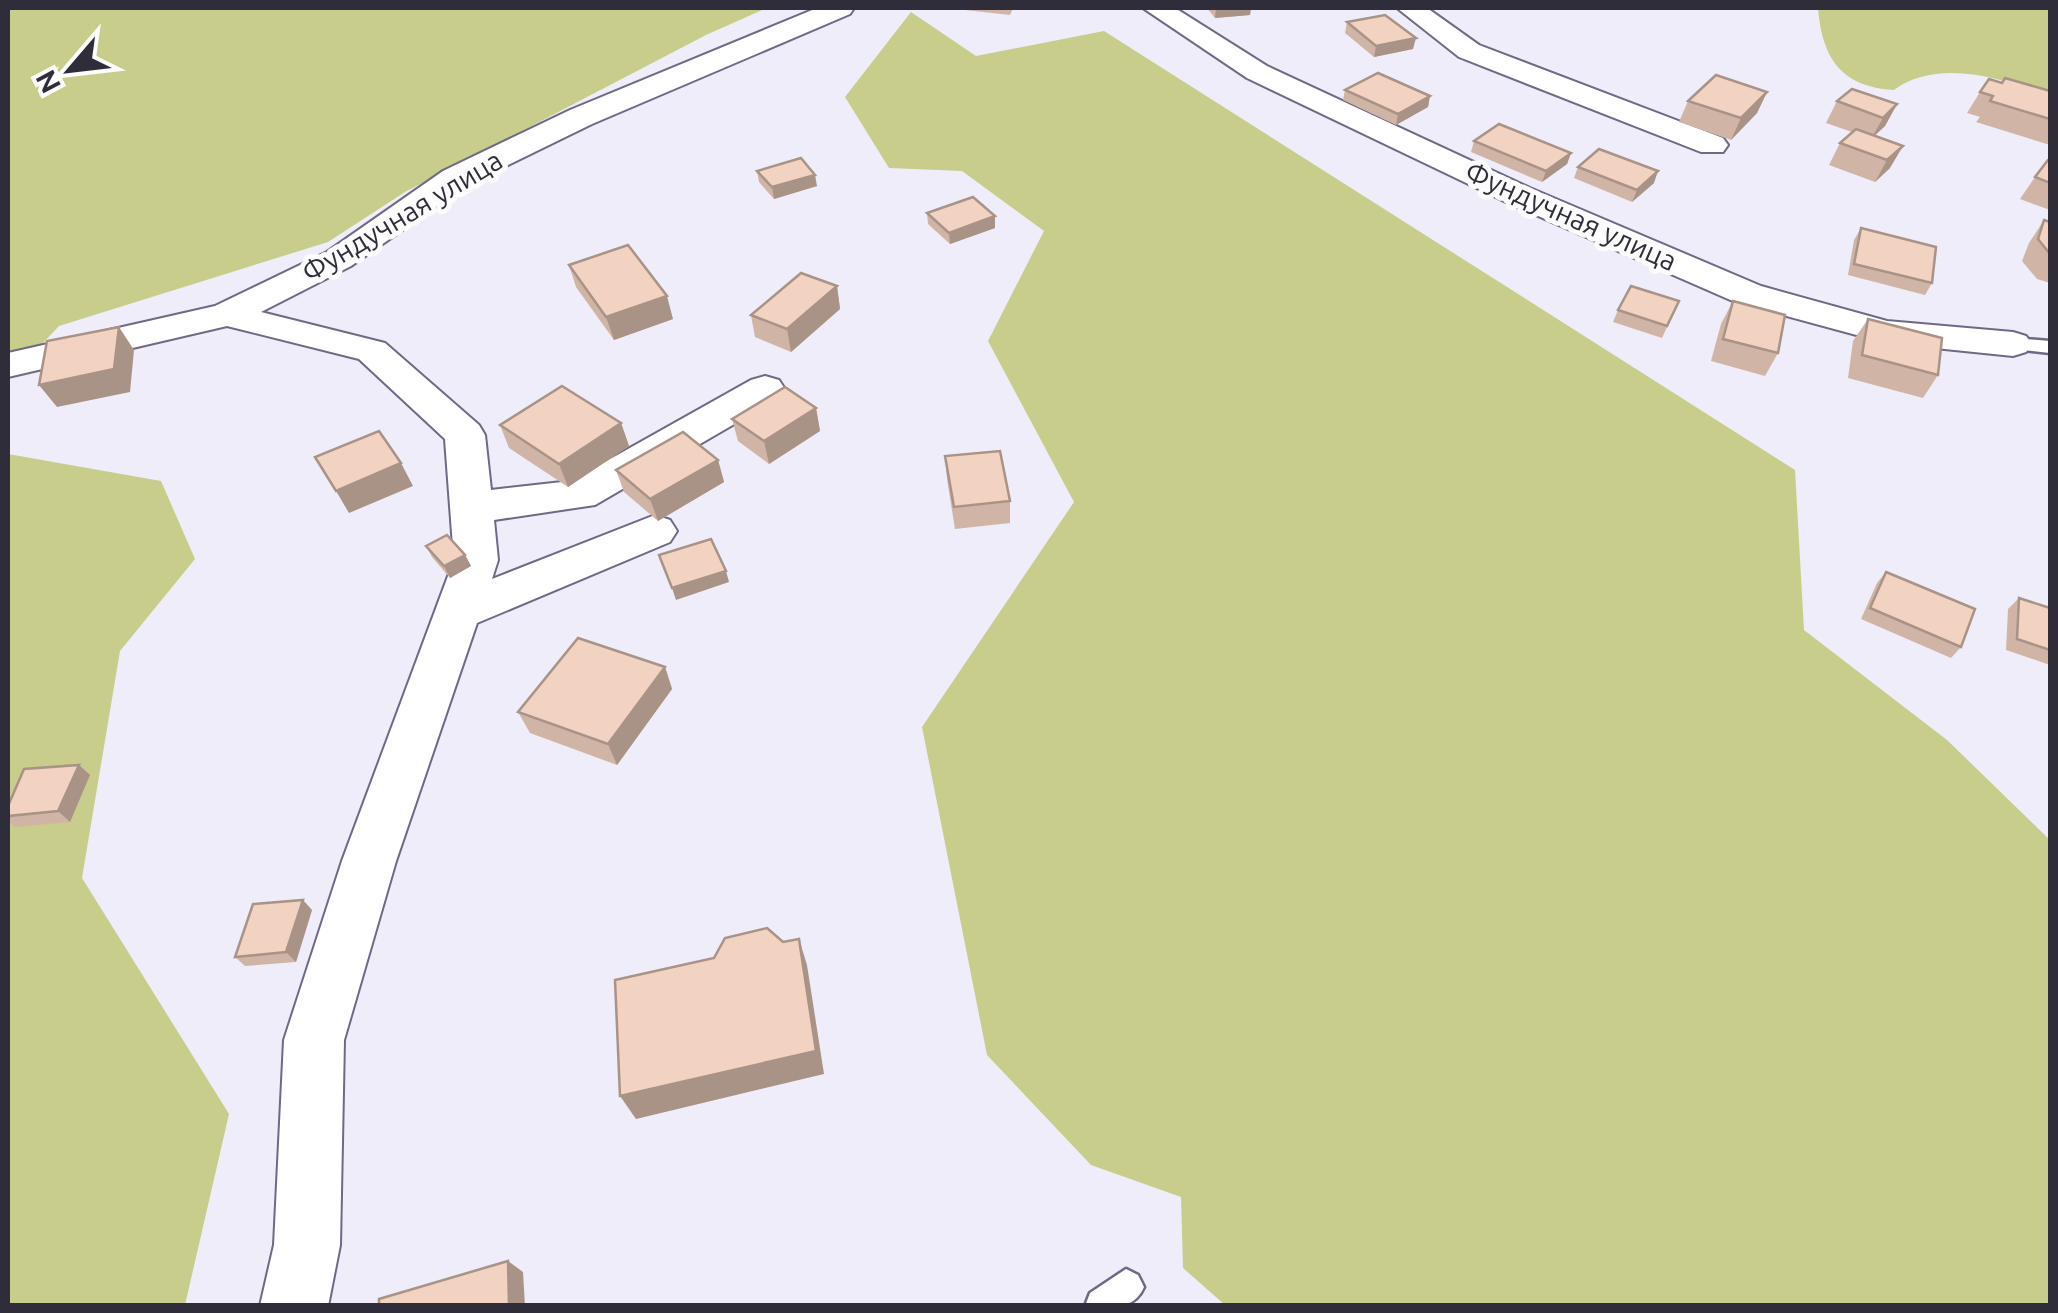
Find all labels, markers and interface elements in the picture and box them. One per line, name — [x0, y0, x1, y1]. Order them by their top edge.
north arrow — [20, 20, 120, 120]
text: N — [29, 65, 66, 98]
street label: Фундучная улица — [296, 144, 507, 288]
street label: Фундучная улица — [1461, 155, 1682, 276]

